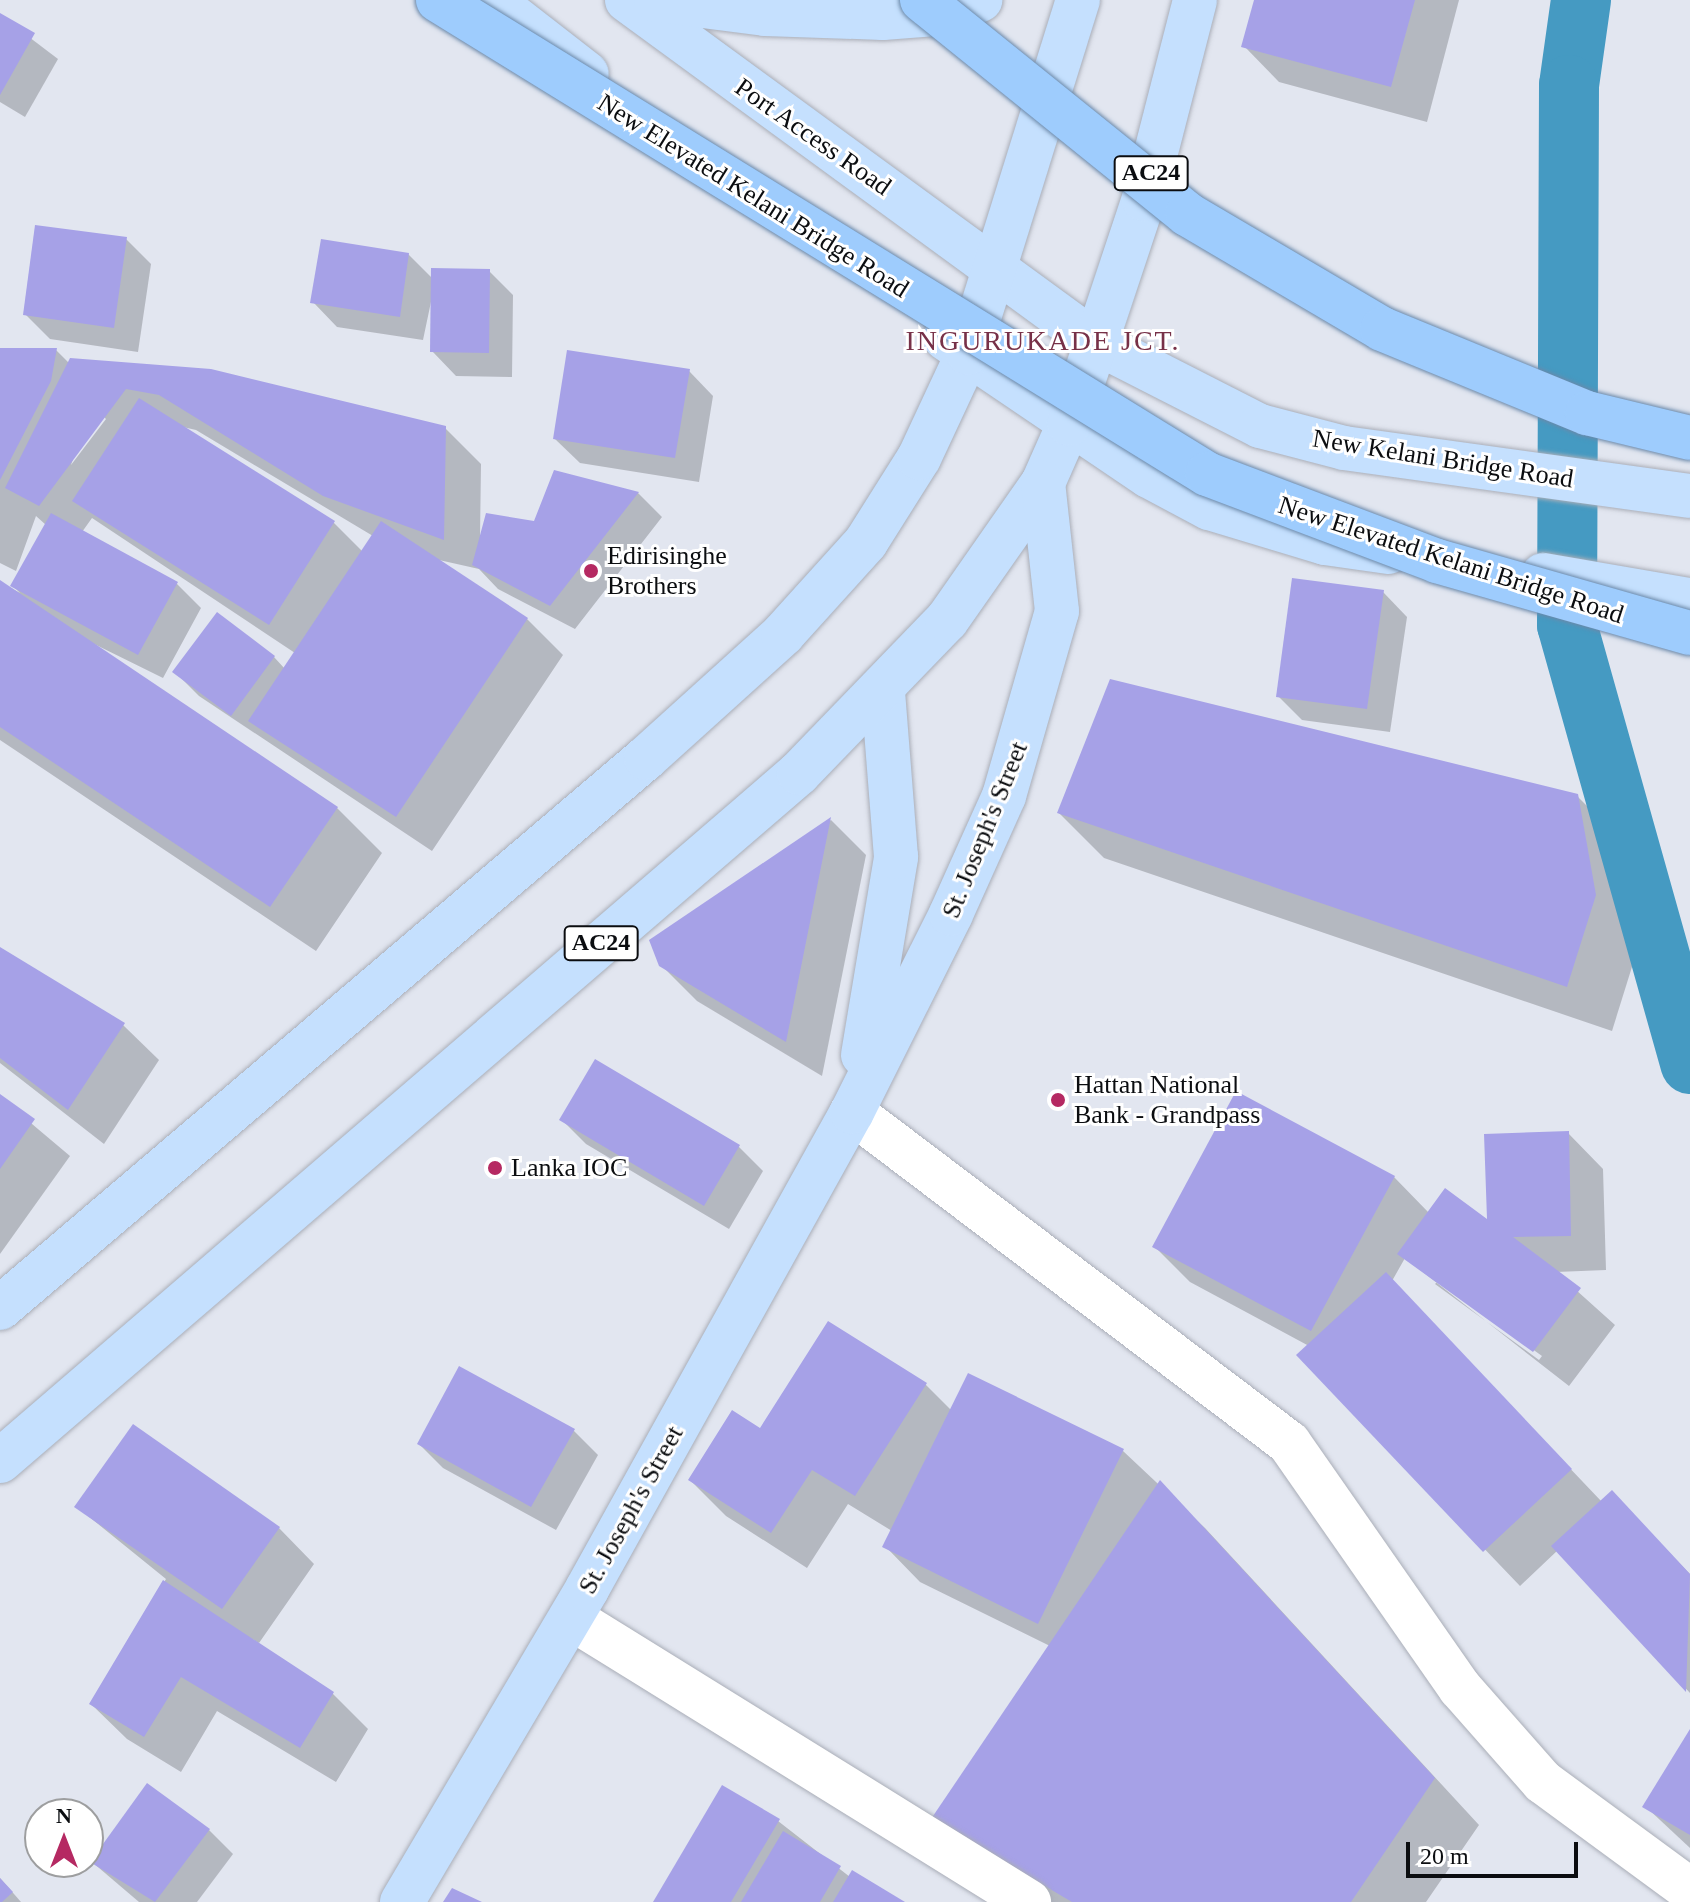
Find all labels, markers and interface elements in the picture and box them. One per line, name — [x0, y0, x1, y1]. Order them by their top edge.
street label: Port Access Road — [728, 71, 898, 203]
street label: New Elevated Kelani Bridge Road — [592, 87, 914, 305]
road number: AC24 — [1113, 153, 1189, 193]
district label: INGURUKADE JCT. — [905, 324, 1181, 358]
street label: New Kelani Bridge Road — [1310, 423, 1576, 495]
street label: New Elevated Kelani Bridge Road — [1275, 489, 1627, 631]
place label: Edirisinghe Brothers — [607, 540, 727, 602]
marker: Edirisinghe Brothers — [582, 562, 600, 580]
street label: St. Joseph's Street — [935, 737, 1035, 923]
road number: AC24 — [563, 923, 639, 963]
place label: Hattan National Bank - Grandpass — [1074, 1069, 1260, 1130]
marker: Hattan National Bank - Grandpass — [1049, 1091, 1067, 1109]
place label: Lanka IOC — [511, 1152, 627, 1184]
marker: Lanka IOC — [486, 1159, 504, 1177]
street label: St. Joseph's Street — [572, 1420, 690, 1600]
north arrow — [24, 1798, 104, 1878]
text: N — [56, 1803, 72, 1828]
scale bar — [1410, 1826, 1582, 1876]
text: 20 m — [1420, 1843, 1469, 1869]

